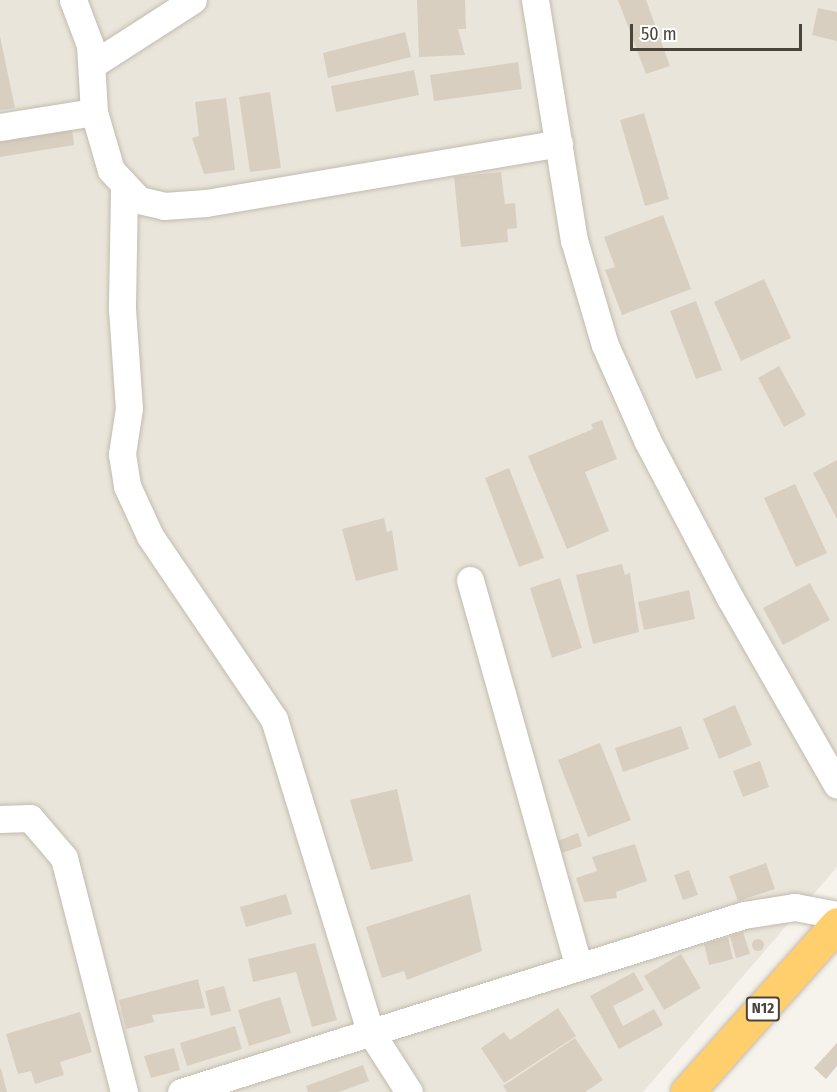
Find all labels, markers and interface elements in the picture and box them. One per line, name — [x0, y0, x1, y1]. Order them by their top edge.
scale bar — [633, 12, 806, 50]
text: 50 m — [641, 23, 677, 45]
road number: N12 — [745, 997, 781, 1021]

